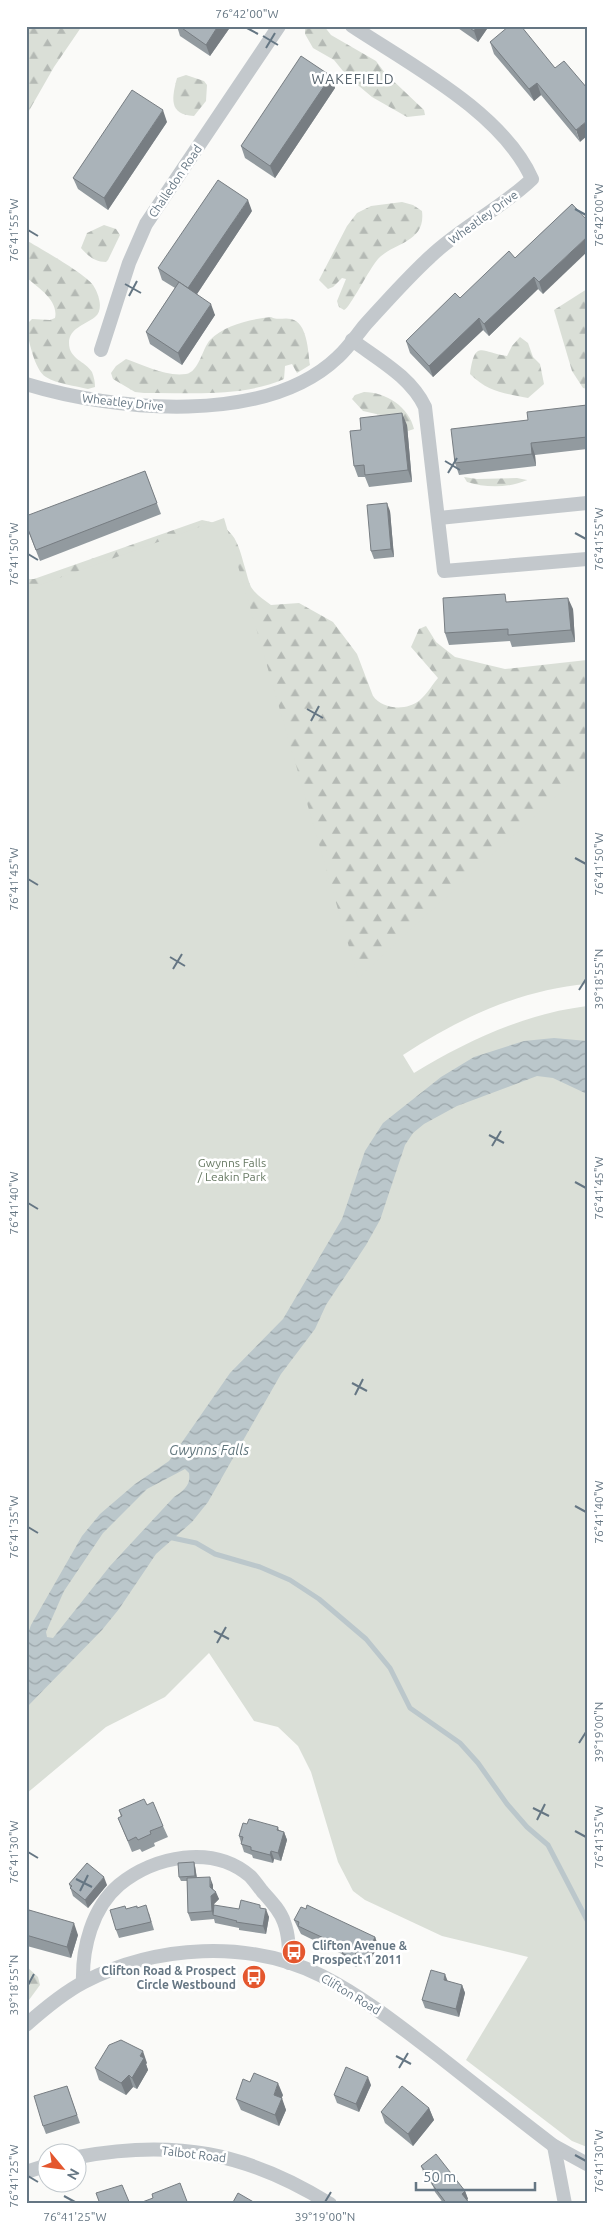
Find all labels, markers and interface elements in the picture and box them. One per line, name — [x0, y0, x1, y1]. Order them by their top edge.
text: 76°42'00"W — [215, 7, 279, 20]
district label: WAKEFIELD — [311, 71, 395, 87]
street label: Challedon Road — [146, 142, 204, 220]
text: 76°42'00"W — [592, 183, 605, 247]
street label: Wheatley Drive — [446, 188, 520, 246]
text: 76°41'55"W — [7, 198, 20, 262]
street label: Wheatley Drive — [81, 391, 165, 413]
text: 76°41'55"W — [592, 507, 605, 571]
text: 76°41'50"W — [7, 522, 20, 586]
text: 76°41'50"W — [592, 832, 605, 896]
text: 76°41'45"W — [7, 847, 20, 911]
text: 39°18'55"N — [592, 949, 605, 1009]
park label: Gwynns Falls / Leakin Park — [197, 1156, 266, 1183]
text: 76°41'45"W — [592, 1156, 605, 1220]
text: 76°41'40"W — [7, 1171, 20, 1235]
water label: Gwynns Falls — [169, 1442, 249, 1458]
text: 76°41'40"W — [592, 1480, 605, 1544]
text: 76°41'35"W — [7, 1495, 20, 1559]
text: 39°19'00"N — [592, 1702, 605, 1762]
text: 76°41'35"W — [592, 1805, 605, 1869]
text: 76°41'30"W — [7, 1820, 20, 1884]
bus stop icon: Clifton Avenue & Prospect 1 2011 — [281, 1939, 307, 1965]
place label: Clifton Avenue & Prospect 1 2011 — [312, 1939, 408, 1966]
text: 39°18'55"N — [7, 1955, 20, 2015]
place label: Clifton Road & Prospect Circle Westbound — [101, 1964, 236, 1991]
bus stop icon: Clifton Road & Prospect Circle Westbound — [241, 1964, 267, 1990]
street label: Clifton Road — [319, 1971, 383, 2017]
text: 76°41'30"W — [592, 2129, 605, 2193]
north arrow — [38, 2142, 88, 2192]
text: 76°41'25"W — [7, 2144, 20, 2208]
street label: Talbot Road — [161, 2144, 227, 2164]
scale bar — [416, 2160, 534, 2192]
text: N — [64, 2166, 83, 2183]
text: 50 m — [423, 2168, 456, 2185]
text: 76°41'25"W — [43, 2210, 107, 2223]
text: 39°19'00"N — [295, 2210, 355, 2223]

